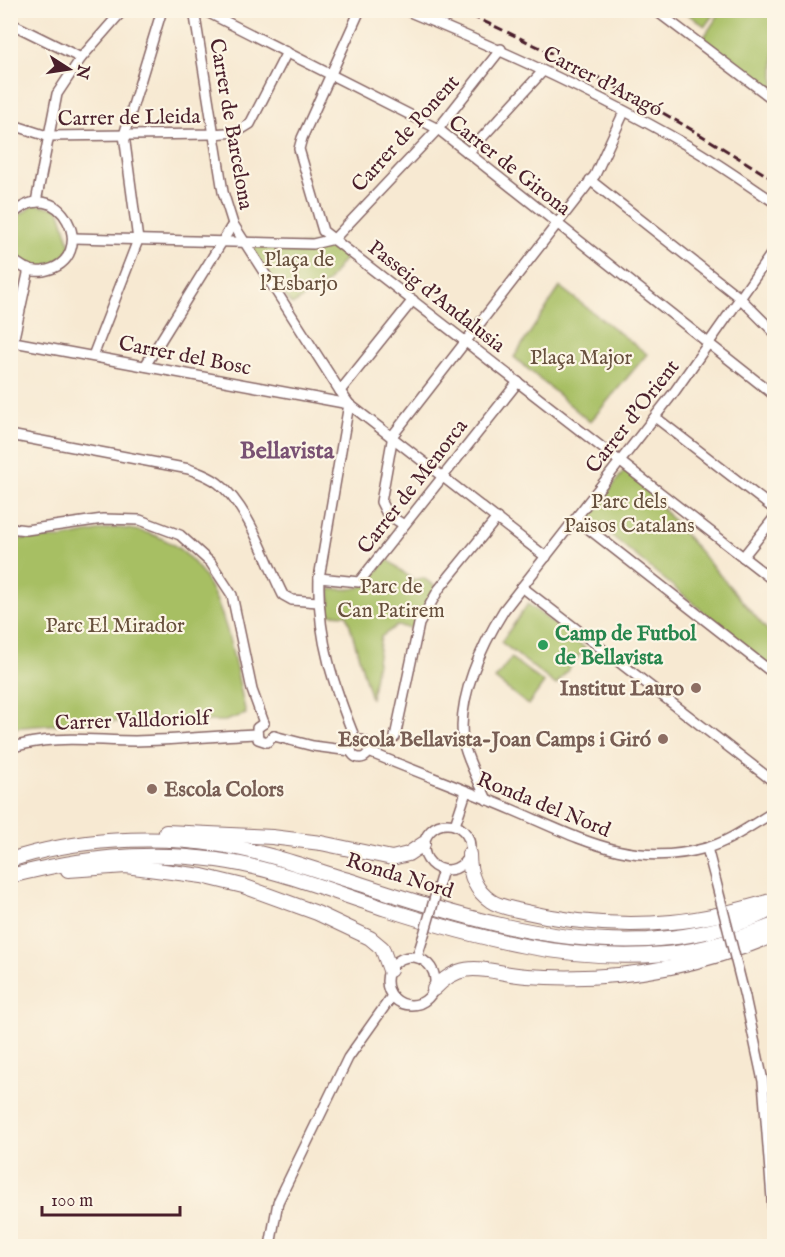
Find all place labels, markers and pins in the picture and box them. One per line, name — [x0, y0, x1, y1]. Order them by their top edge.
place label: Camp de Futbol de Bellavista — [555, 621, 697, 672]
marker: Camp de Futbol de Bellavista — [536, 638, 550, 652]
place label: Institut Lauro — [560, 676, 685, 703]
marker: Institut Lauro — [689, 681, 703, 695]
place label: Escola Bellavista-Joan Camps i Giró — [338, 727, 652, 754]
marker: Escola Bellavista-Joan Camps i Giró — [656, 732, 670, 746]
place label: Escola Colors — [164, 777, 284, 804]
marker: Escola Colors — [145, 782, 159, 796]

